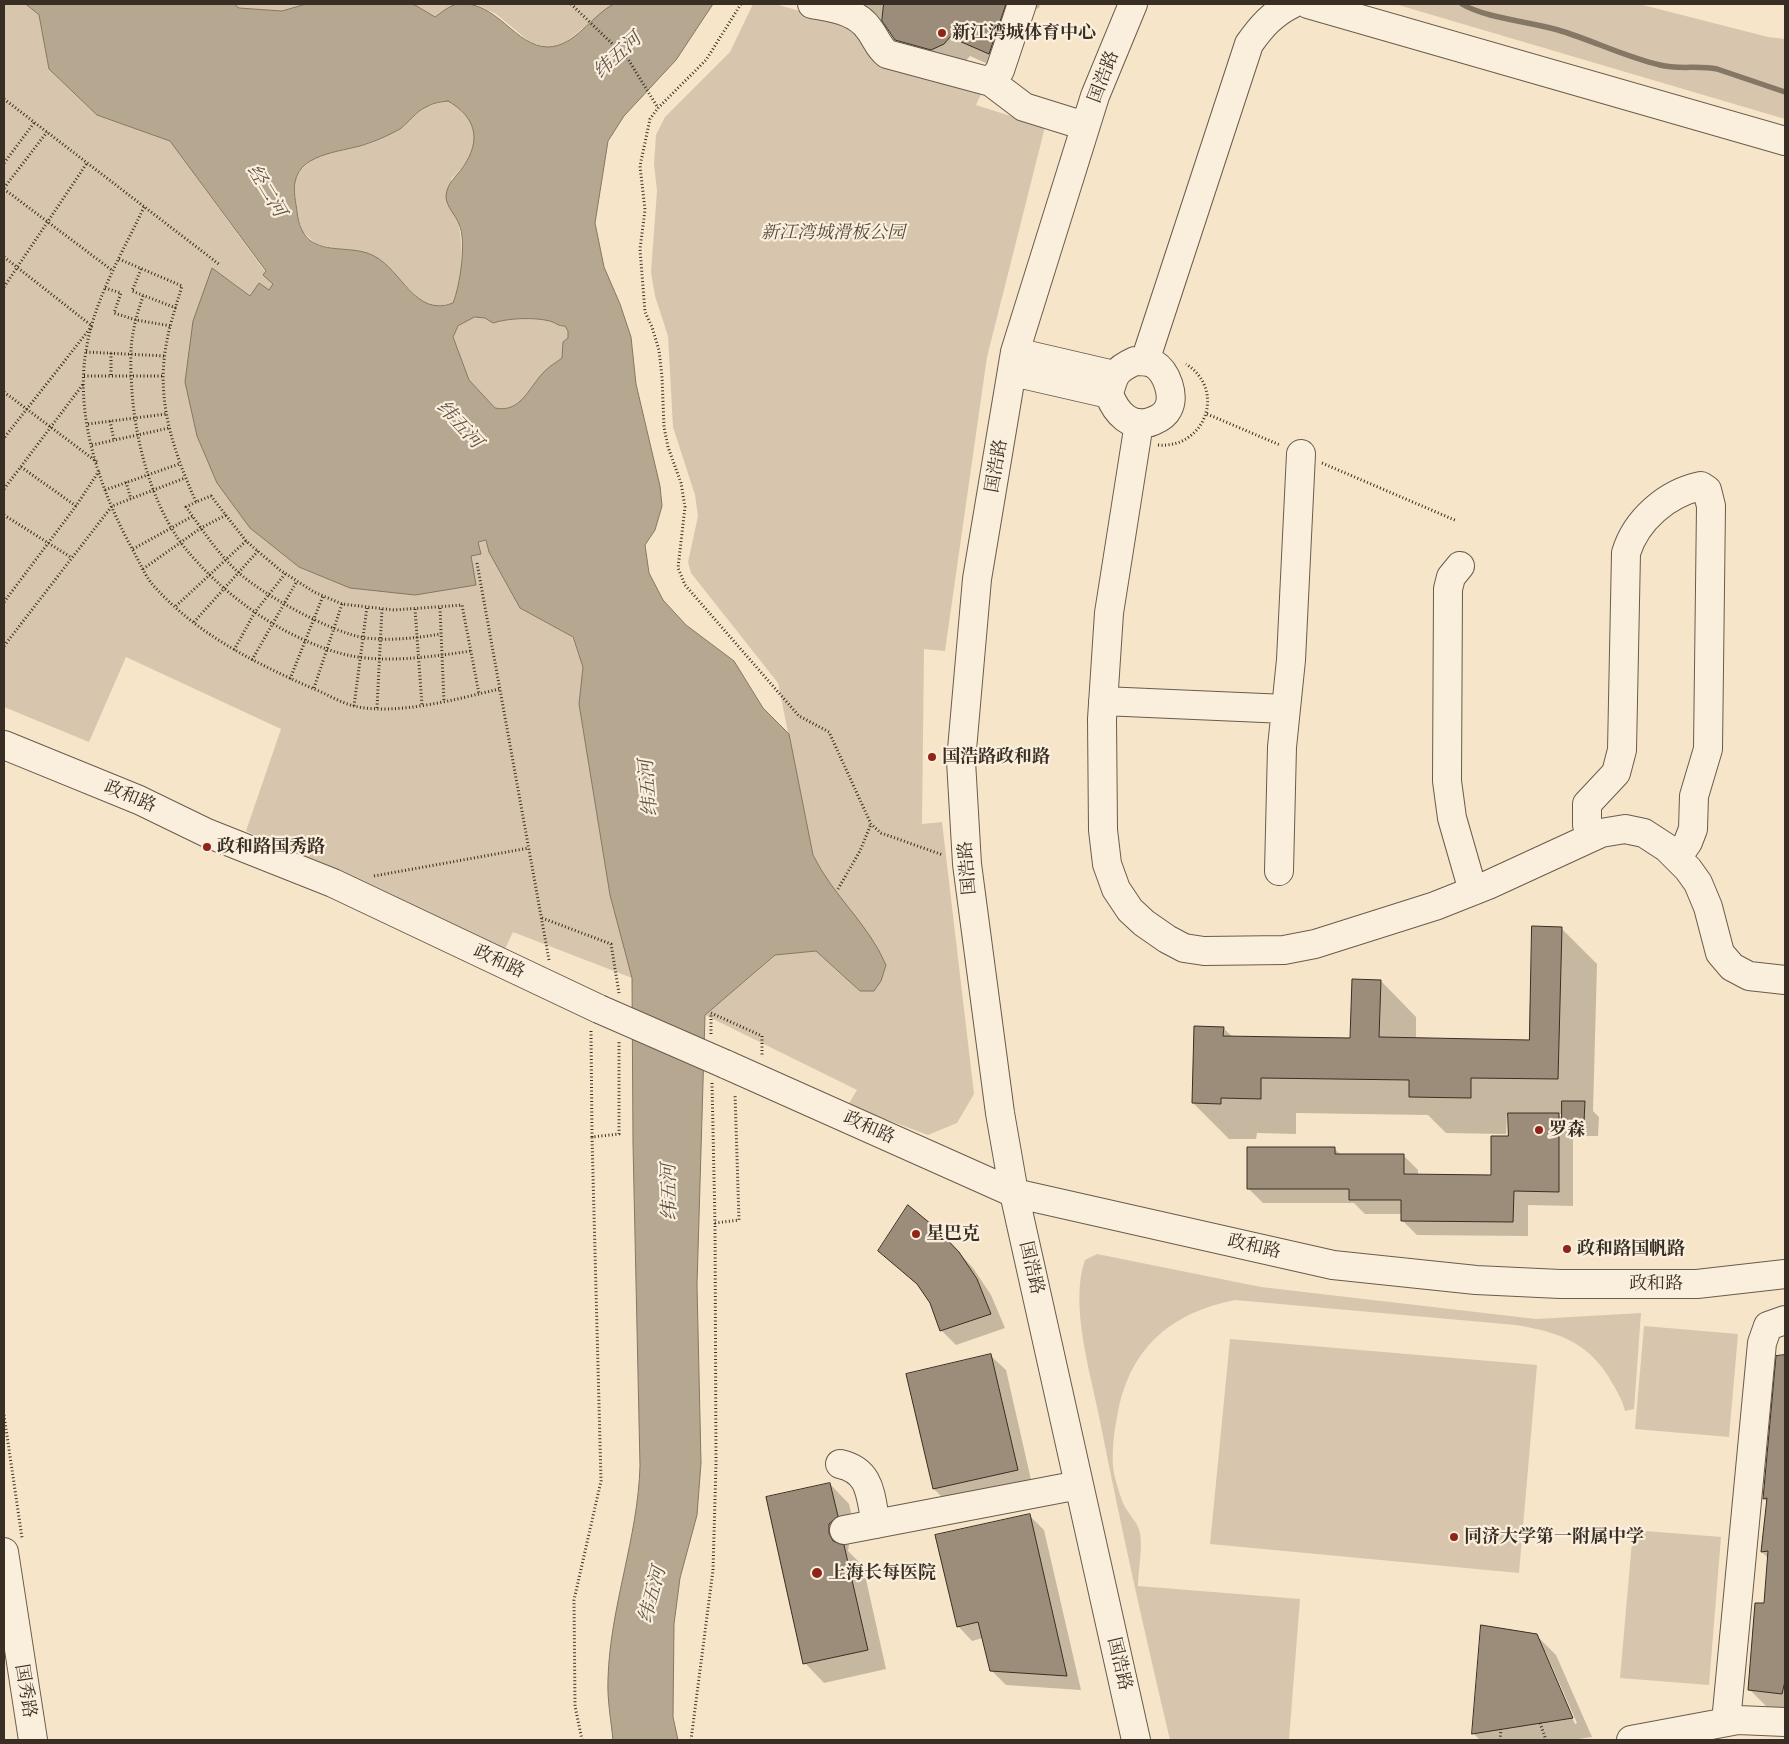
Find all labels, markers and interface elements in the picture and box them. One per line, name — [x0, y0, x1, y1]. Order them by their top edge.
place label: 新江湾城体育中心 — [952, 22, 1096, 44]
marker: 新江湾城体育中心 — [936, 27, 948, 39]
water label: 纬五河 — [589, 28, 647, 84]
street label: 国浩路 — [1084, 48, 1124, 106]
water label: 经二河 — [242, 161, 290, 221]
park label: 新江湾城滑板公园 — [761, 222, 905, 244]
water label: 纬五河 — [431, 396, 487, 454]
street label: 国浩路 — [982, 438, 1012, 494]
place label: 国浩路政和路 — [942, 746, 1050, 768]
marker: 国浩路政和路 — [926, 751, 938, 763]
water label: 纬五河 — [635, 759, 663, 817]
street label: 政和路 — [101, 777, 159, 817]
place label: 政和路国秀路 — [217, 836, 325, 858]
street label: 国浩路 — [955, 840, 981, 896]
marker: 政和路国秀路 — [201, 841, 213, 853]
street label: 政和路 — [470, 941, 528, 983]
street label: 政和路 — [840, 1107, 898, 1149]
place label: 罗森 — [1549, 1119, 1585, 1141]
marker: 罗森 — [1533, 1124, 1545, 1136]
water label: 纬五河 — [658, 1163, 682, 1221]
place label: 星巴克 — [926, 1223, 980, 1245]
marker: 星巴克 — [910, 1228, 922, 1240]
street label: 政和路 — [1225, 1230, 1283, 1264]
place label: 政和路国帆路 — [1577, 1238, 1685, 1260]
street label: 国浩路 — [1014, 1239, 1048, 1297]
marker: 政和路国帆路 — [1561, 1243, 1573, 1255]
street label: 政和路 — [1629, 1273, 1683, 1295]
place label: 同济大学第一附属中学 — [1464, 1526, 1644, 1548]
marker: 同济大学第一附属中学 — [1448, 1531, 1460, 1543]
place label: 上海长每医院 — [828, 1562, 936, 1584]
water label: 纬五河 — [635, 1565, 671, 1625]
marker: 上海长每医院 — [810, 1566, 824, 1580]
street label: 国浩路 — [1102, 1635, 1136, 1693]
street label: 国秀路 — [10, 1663, 40, 1719]

